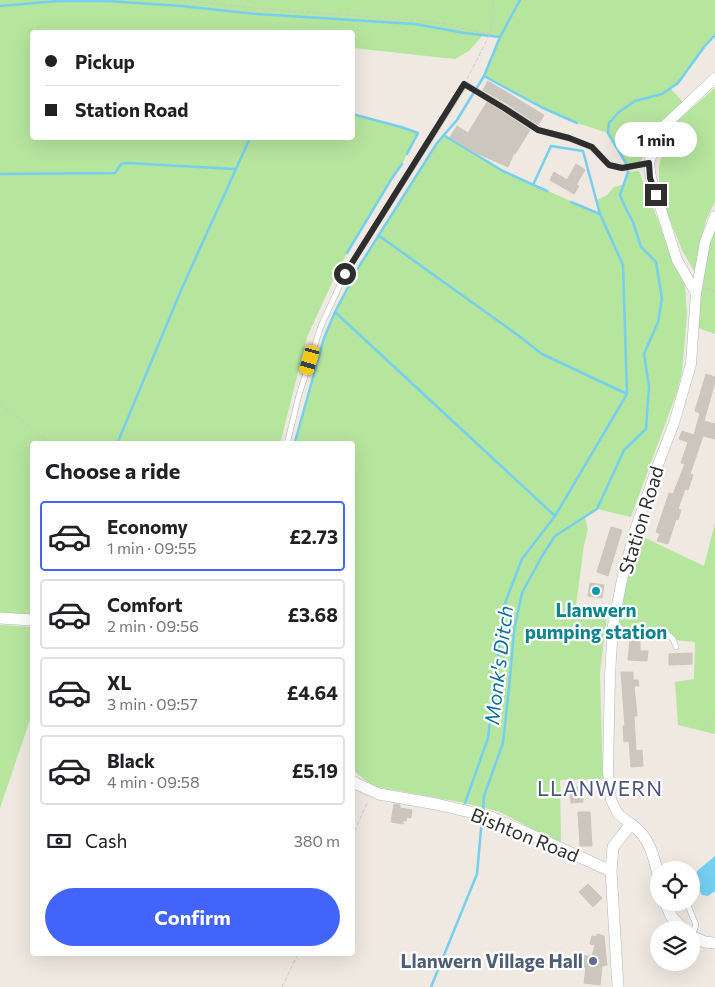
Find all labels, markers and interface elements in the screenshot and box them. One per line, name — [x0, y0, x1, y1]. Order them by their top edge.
text: Pickup — [75, 50, 135, 73]
text: Station Road — [75, 98, 188, 121]
callout: 1 min — [615, 122, 697, 158]
text: 1 min — [637, 130, 675, 149]
route end — [645, 184, 667, 206]
route start — [334, 263, 356, 285]
car — [298, 344, 321, 376]
text: Choose a ride — [45, 457, 180, 484]
street label: Station Road — [613, 463, 668, 577]
icon: car — [47, 514, 92, 559]
text: Economy — [107, 515, 188, 538]
text: £2.73 — [289, 525, 338, 548]
text: 1 min · 09:55 — [107, 538, 196, 557]
marker: Llanwern pumping station — [590, 585, 602, 597]
icon: car — [47, 592, 92, 637]
text: Comfort — [107, 593, 183, 616]
place label: Llanwern pumping station — [525, 598, 667, 643]
text: £3.68 — [287, 603, 338, 626]
water label: Monk's Ditch — [479, 604, 517, 726]
text: 2 min · 09:56 — [107, 616, 199, 635]
icon: car — [47, 670, 92, 715]
text: XL — [107, 671, 132, 694]
text: £4.64 — [287, 681, 338, 704]
text: 3 min · 09:57 — [107, 694, 198, 713]
icon: car — [47, 748, 92, 793]
text: Black — [107, 749, 155, 772]
text: £5.19 — [292, 759, 338, 782]
text: 4 min · 09:58 — [107, 772, 200, 791]
district label: LLANWERN — [537, 775, 663, 800]
street label: Bishton Road — [468, 802, 583, 867]
icon: cash — [45, 827, 73, 855]
text: Cash — [85, 829, 127, 852]
text: 380 m — [294, 831, 340, 850]
map controls — [650, 861, 700, 971]
button: locate — [650, 861, 700, 911]
button: Confirm — [45, 888, 340, 946]
button: layers — [650, 921, 700, 971]
place label: Llanwern Village Hall — [401, 949, 583, 972]
marker: Llanwern Village Hall — [587, 955, 599, 967]

